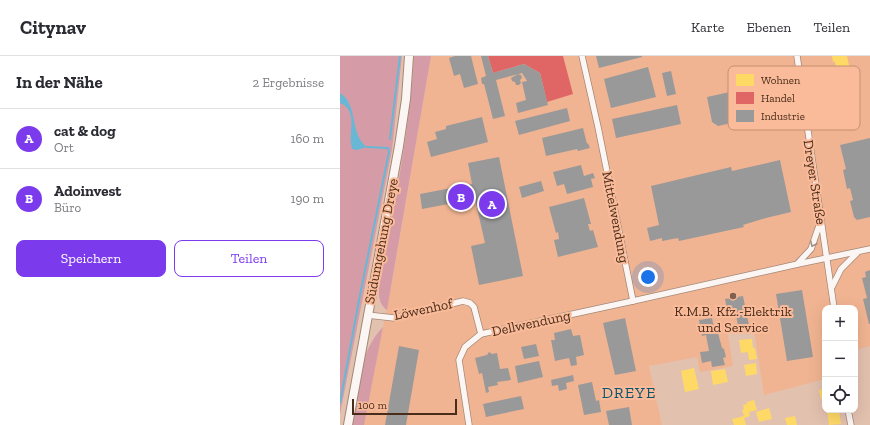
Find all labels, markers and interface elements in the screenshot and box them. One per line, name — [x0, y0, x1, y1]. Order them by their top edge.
text: Citynav — [20, 16, 86, 39]
text: Karte — [691, 19, 724, 36]
text: Ebenen — [746, 19, 791, 36]
text: Teilen — [813, 19, 850, 36]
legend — [728, 66, 860, 130]
text: In der Nähe — [16, 72, 103, 92]
text: Wohnen — [761, 74, 801, 87]
text: 2 Ergebnisse — [252, 75, 324, 90]
text: Handel — [761, 92, 795, 105]
text: Industrie — [761, 110, 805, 123]
text: cat & dog — [54, 122, 116, 140]
text: A — [25, 131, 33, 146]
text: 160 m — [290, 131, 324, 146]
street label: Dreyer Straße — [799, 139, 830, 226]
text: Ort — [54, 140, 74, 155]
street label: Mittelwendung — [598, 170, 633, 265]
street label: Südumgehung Dreye — [361, 177, 402, 305]
text: Adoinvest — [54, 182, 121, 200]
pin: B — [448, 182, 474, 212]
pin: A — [479, 189, 505, 219]
text: B — [25, 191, 33, 206]
text: 190 m — [290, 191, 324, 206]
text: Büro — [54, 200, 81, 215]
button: Speichern — [16, 240, 166, 277]
button: Teilen — [174, 240, 324, 277]
one-way arrow — [810, 240, 818, 248]
your location — [638, 267, 658, 287]
marker: K.M.B. Kfz.-Elektrik und Service — [728, 291, 738, 301]
street label: Löwenhof — [392, 295, 455, 324]
place label: K.M.B. Kfz.-Elektrik und Service — [674, 303, 792, 336]
map controls — [822, 305, 858, 413]
button: + — [822, 305, 858, 341]
street label: Dellwendung — [490, 307, 572, 340]
button: − — [822, 341, 858, 377]
button: locate — [822, 377, 858, 413]
district label: DREYE — [602, 383, 656, 402]
scale bar — [352, 397, 457, 416]
text: 100 m — [358, 399, 387, 412]

